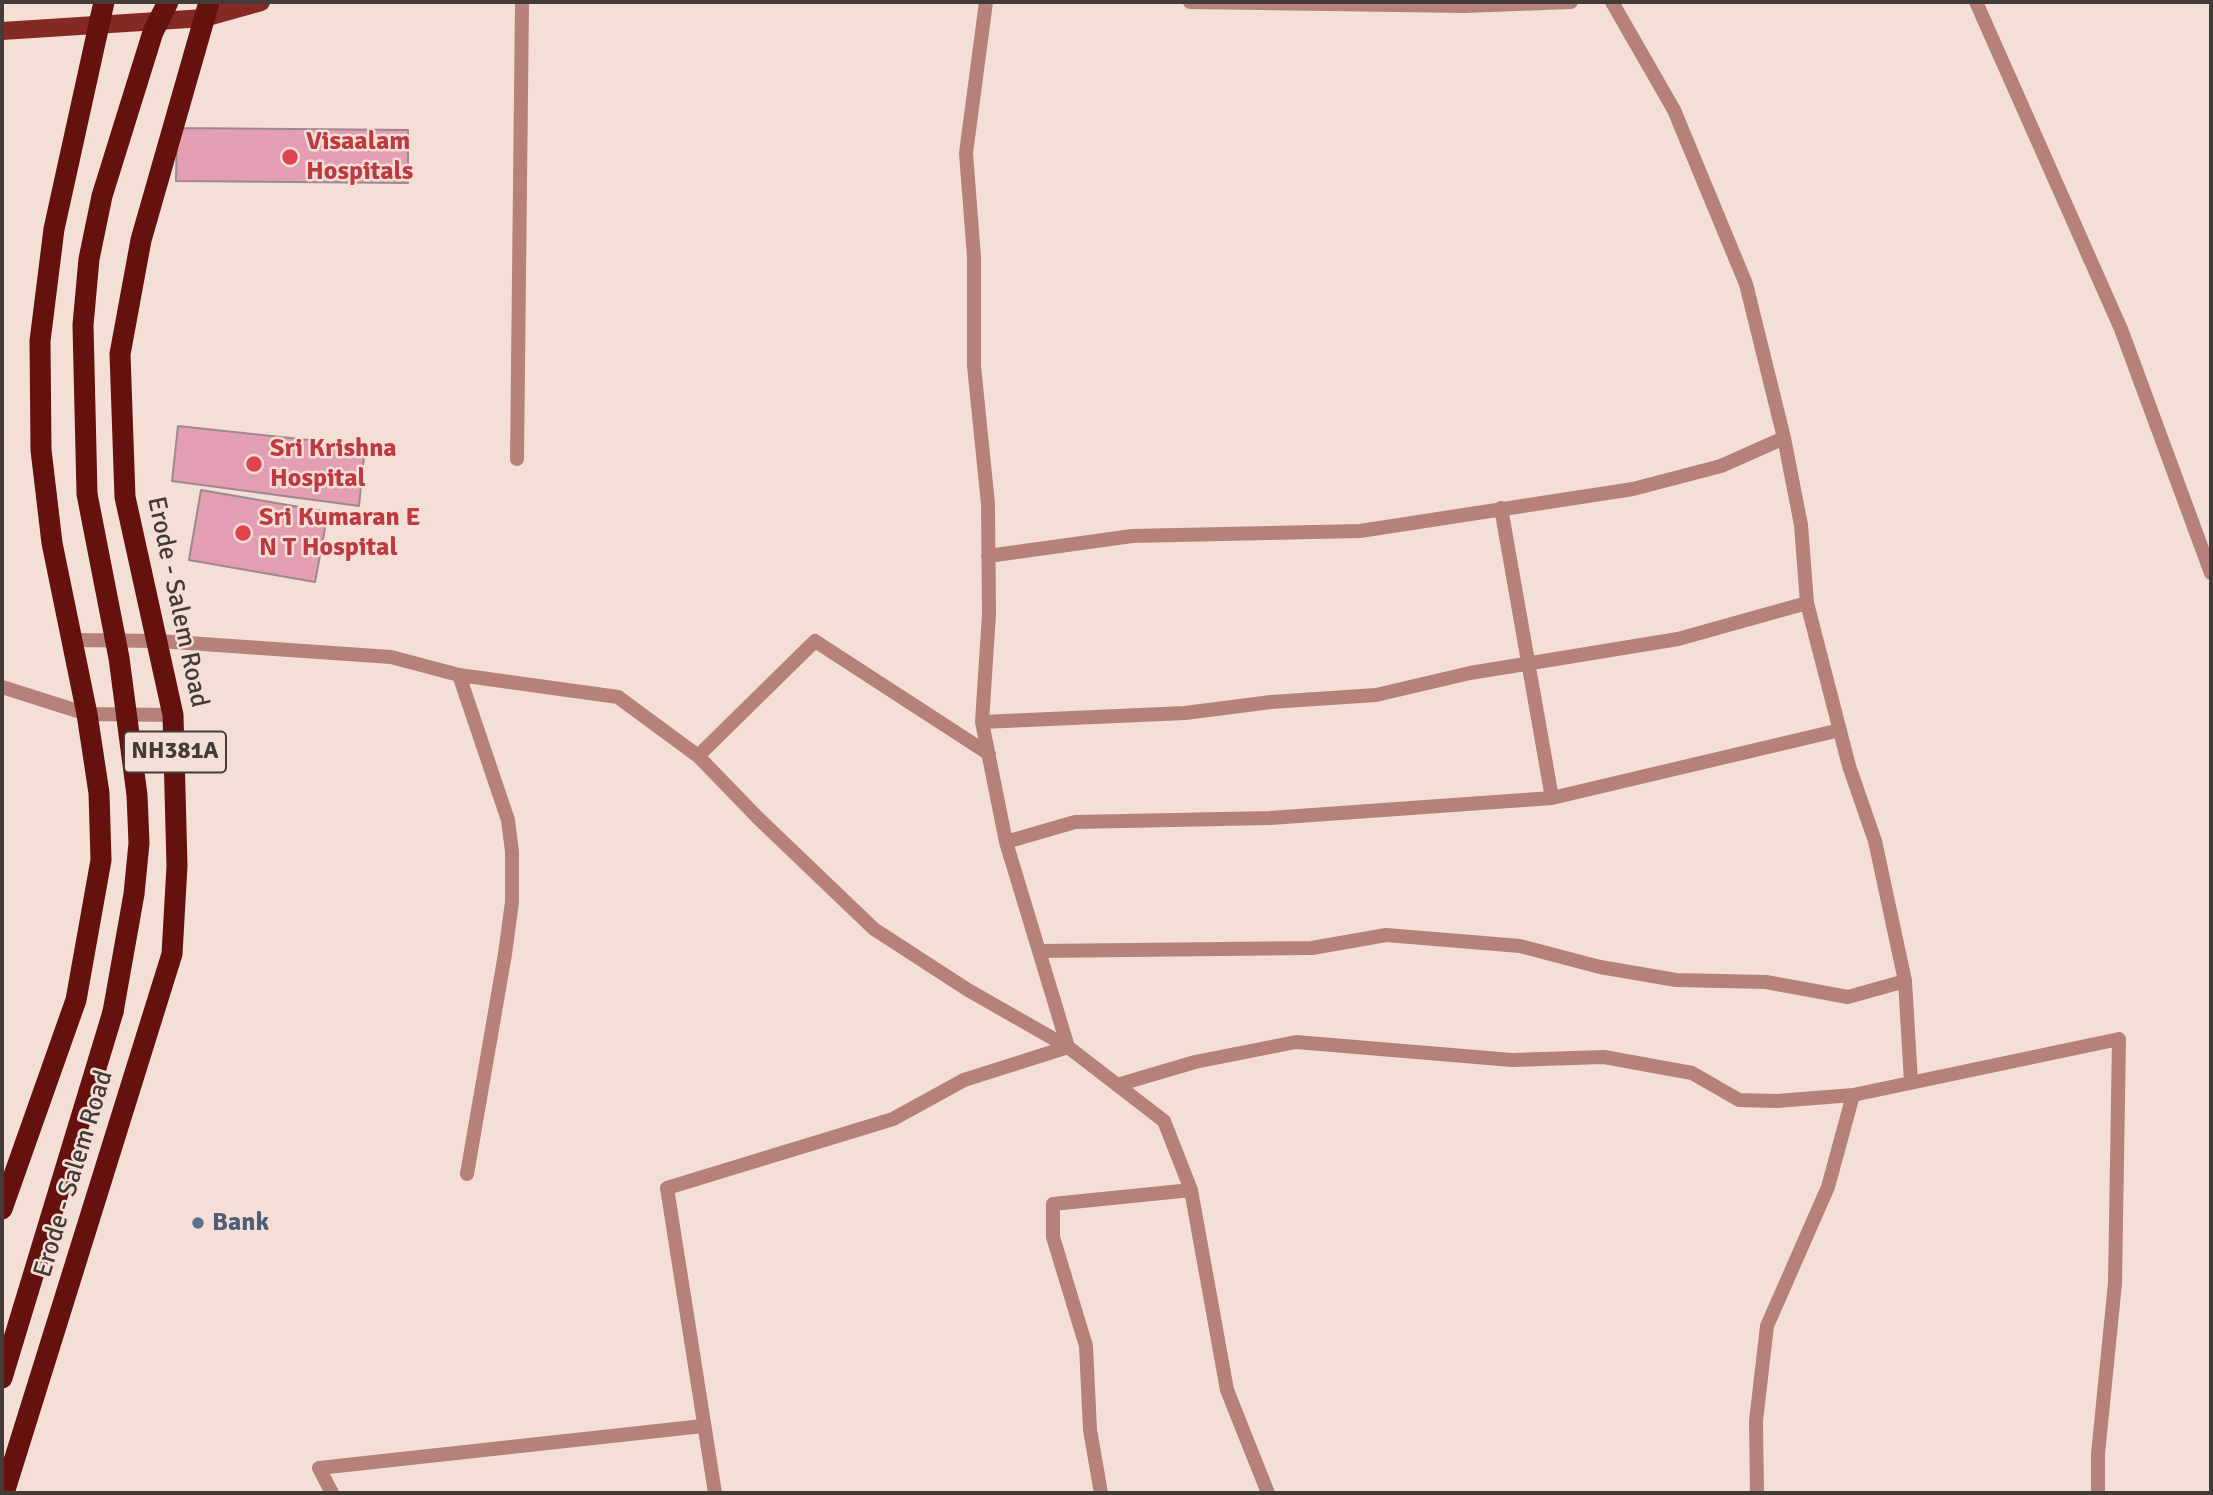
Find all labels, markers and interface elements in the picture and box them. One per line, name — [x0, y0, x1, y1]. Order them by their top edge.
place label: Visaalam Hospitals — [306, 126, 413, 188]
marker: Visaalam Hospitals — [280, 147, 300, 167]
place label: Sri Krishna Hospital — [270, 433, 397, 494]
marker: Sri Krishna Hospital — [244, 454, 264, 474]
street label: Erode - Salem Road — [139, 494, 215, 710]
place label: Sri Kumaran E N T Hospital — [259, 502, 420, 564]
marker: Sri Kumaran E N T Hospital — [233, 523, 253, 543]
road number: NH381A — [124, 732, 226, 772]
street label: Erode - Salem Road — [28, 1067, 120, 1281]
place label: Bank — [212, 1207, 269, 1239]
marker: Bank — [190, 1215, 206, 1231]

